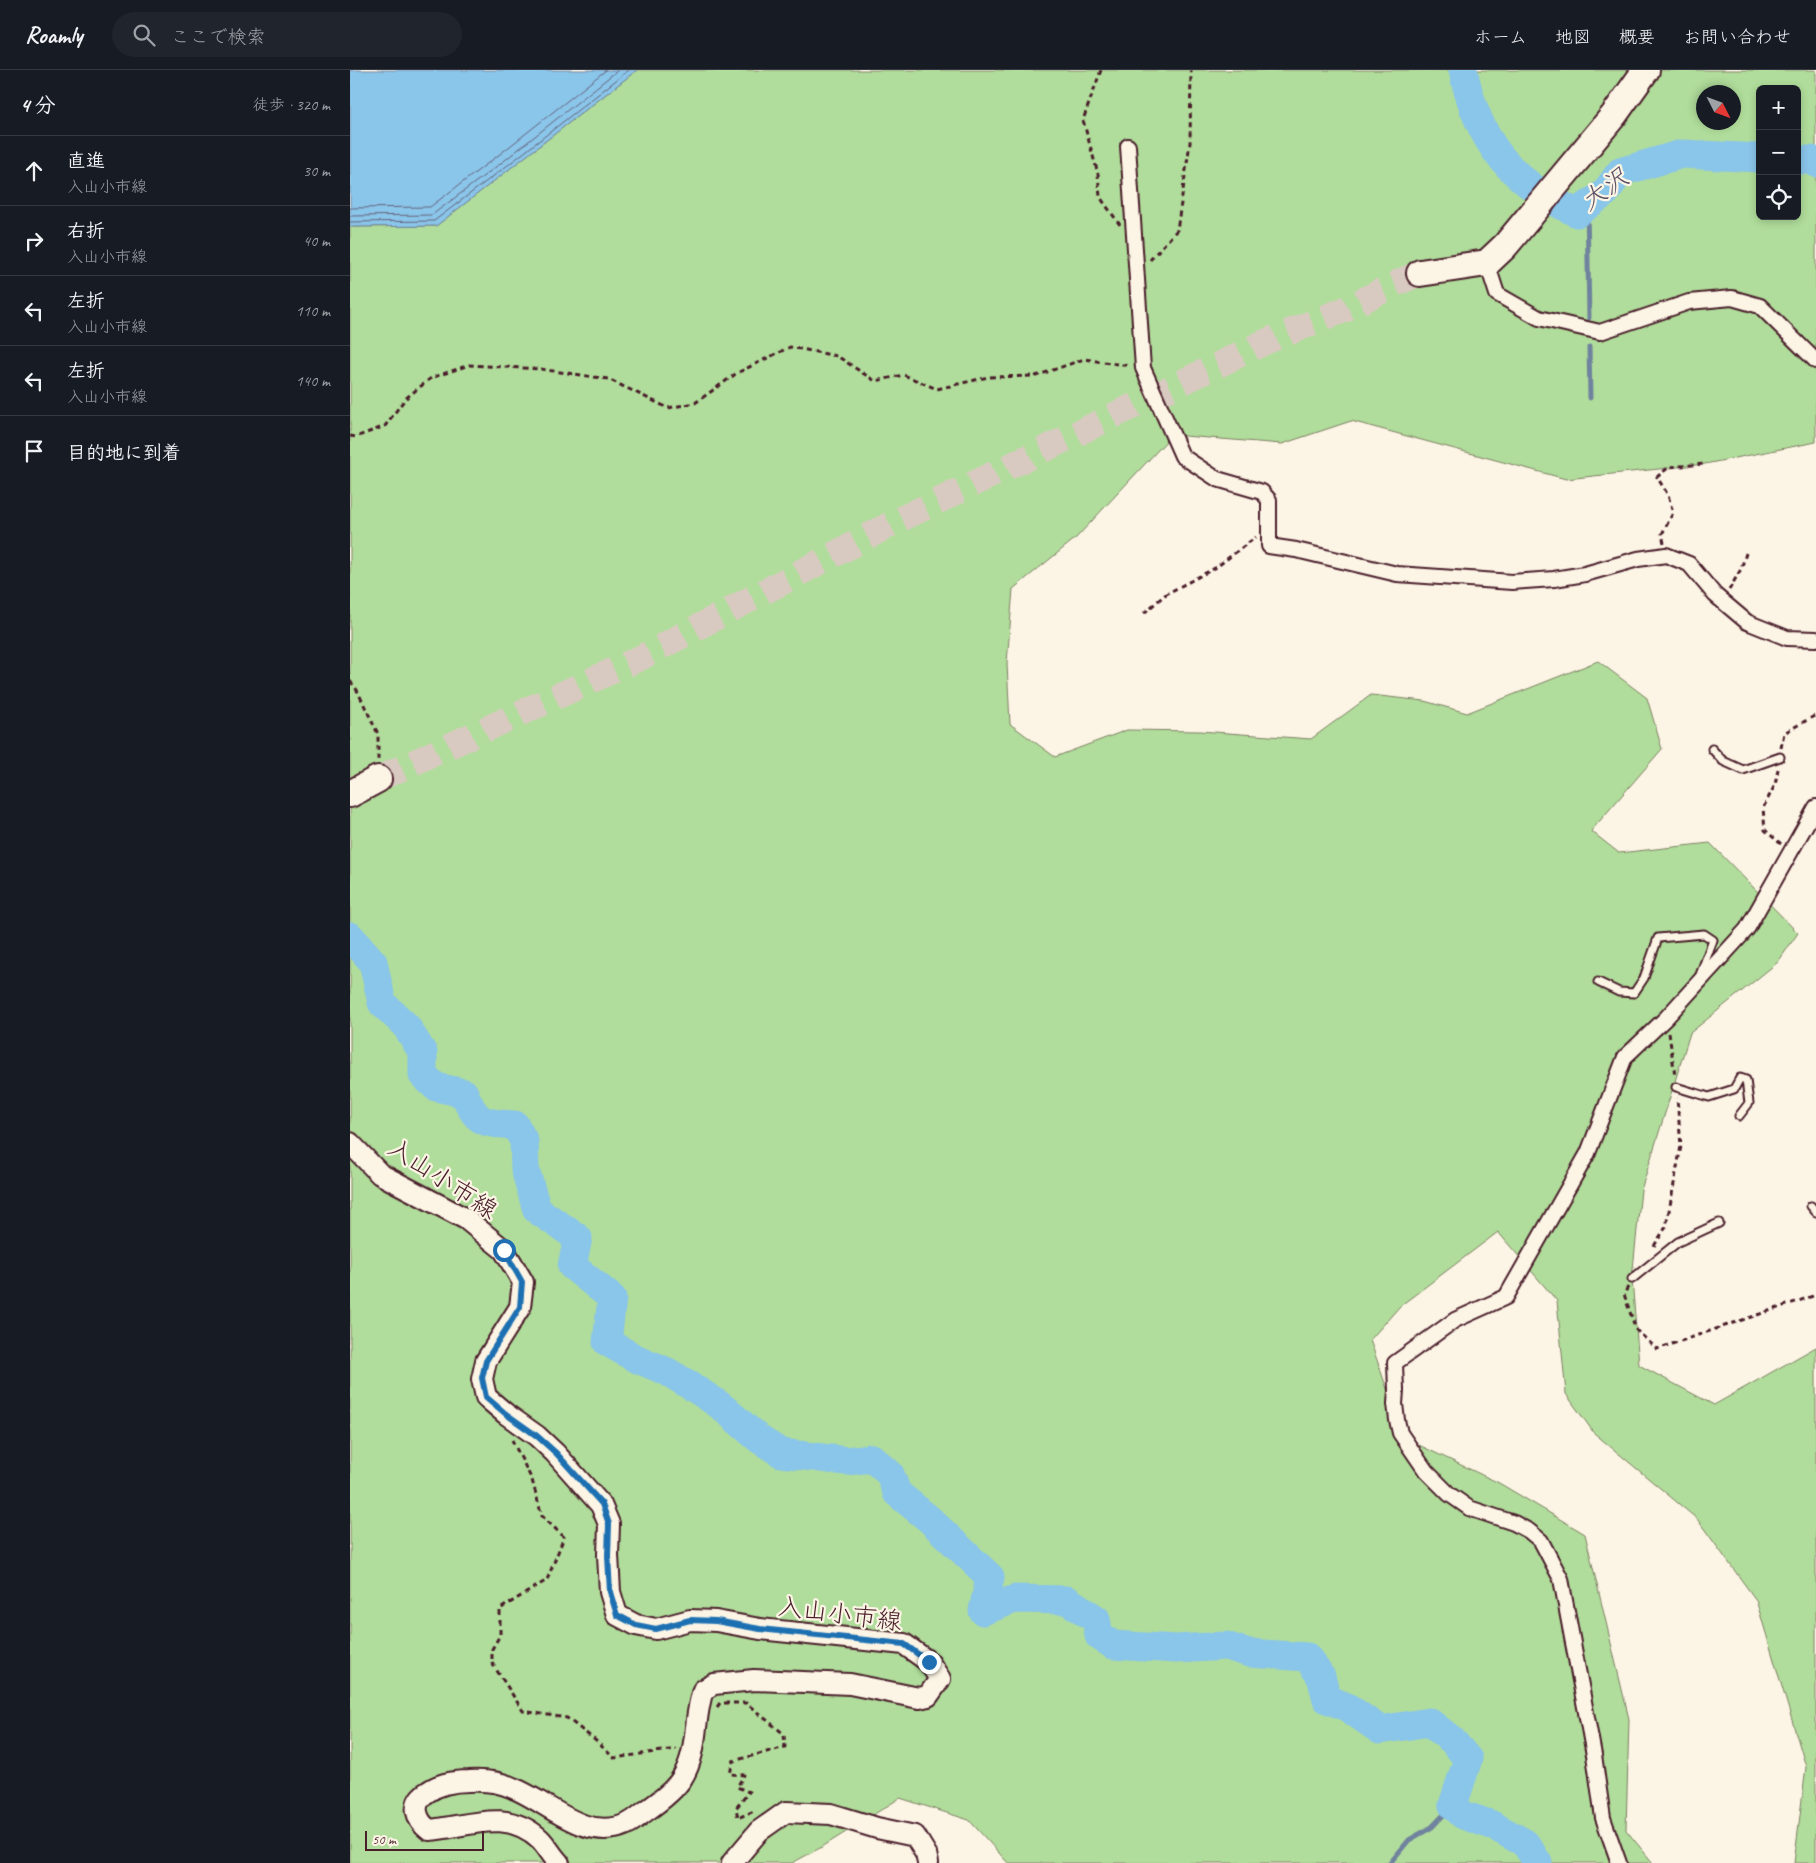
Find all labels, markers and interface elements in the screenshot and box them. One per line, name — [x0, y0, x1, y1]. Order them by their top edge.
search box — [112, 12, 462, 57]
text: Roamly — [25, 20, 82, 50]
icon: search — [130, 21, 158, 49]
text: ここで検索 — [170, 25, 265, 49]
text: ホーム — [1474, 26, 1527, 48]
text: 地図 — [1555, 26, 1591, 48]
text: 概要 — [1619, 26, 1655, 48]
text: お問い合わせ — [1683, 26, 1791, 48]
north arrow — [1696, 85, 1741, 130]
map controls — [1756, 85, 1801, 220]
button: + — [1756, 85, 1801, 130]
text: 4 分 — [20, 92, 56, 118]
text: 徒歩 · 320 m — [253, 95, 330, 115]
button: − — [1756, 130, 1801, 175]
text: 直進 — [67, 149, 105, 173]
icon: ahead — [20, 157, 48, 185]
water label: 大沢 — [1574, 160, 1636, 218]
text: 30 m — [303, 161, 330, 181]
button: locate — [1756, 175, 1801, 220]
text: 入山小市線 — [67, 177, 147, 197]
text: 右折 — [67, 219, 105, 243]
icon: right — [20, 227, 48, 255]
text: 40 m — [303, 231, 330, 251]
text: 入山小市線 — [67, 247, 147, 267]
text: 左折 — [67, 289, 105, 313]
icon: left — [20, 297, 48, 325]
text: 110 m — [296, 301, 330, 321]
text: 入山小市線 — [67, 317, 147, 337]
text: 左折 — [67, 359, 105, 383]
icon: left — [20, 367, 48, 395]
text: 140 m — [296, 371, 330, 391]
text: 入山小市線 — [67, 387, 147, 407]
icon: arrive — [20, 437, 48, 465]
text: 目的地に到着 — [67, 441, 181, 465]
street label: 入山小市線 — [381, 1131, 504, 1226]
route start — [493, 1239, 516, 1262]
street label: 入山小市線 — [776, 1590, 904, 1637]
route end — [918, 1651, 941, 1674]
scale bar — [365, 1828, 484, 1851]
text: 50 m — [372, 1831, 396, 1848]

